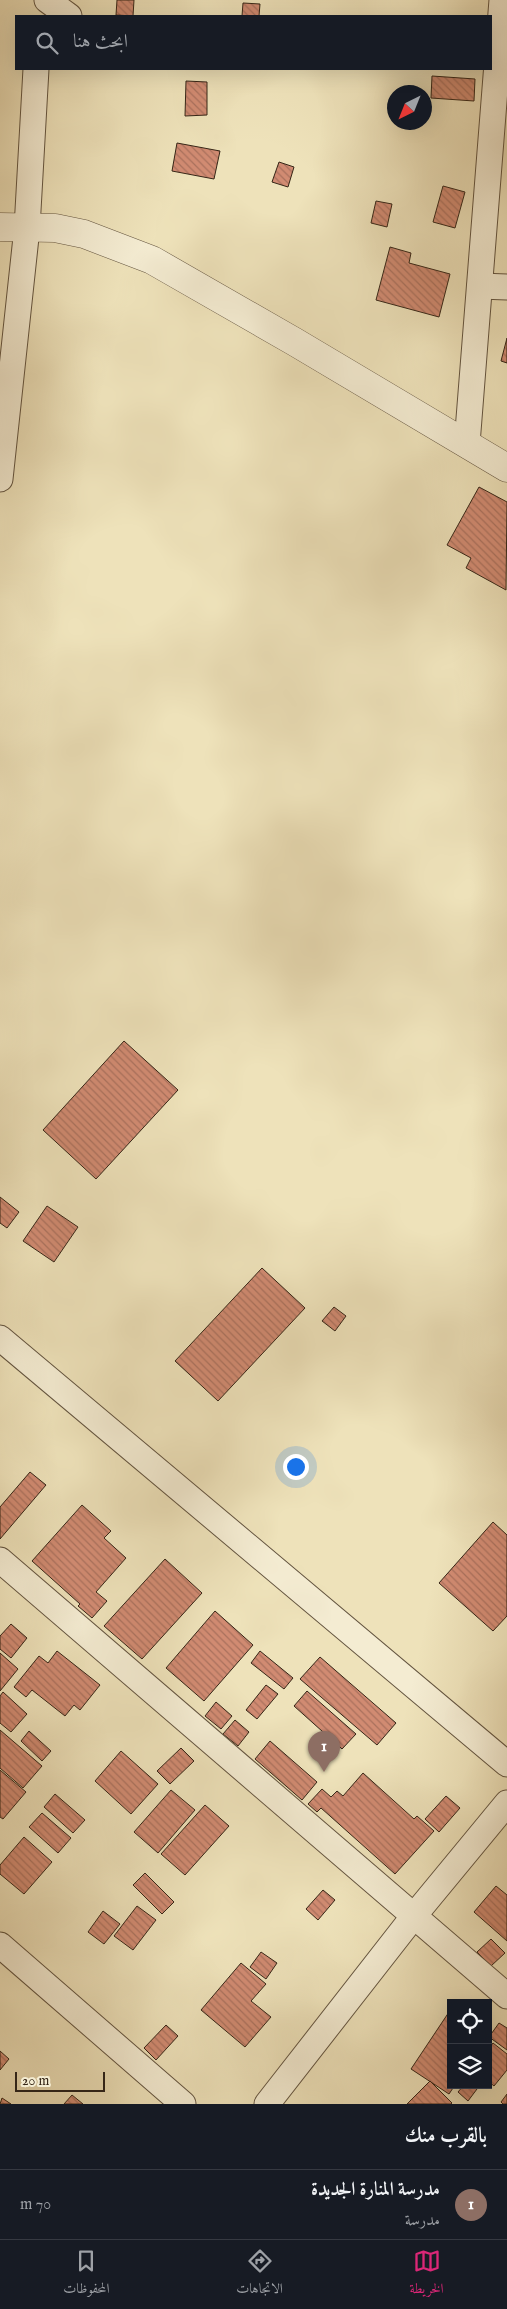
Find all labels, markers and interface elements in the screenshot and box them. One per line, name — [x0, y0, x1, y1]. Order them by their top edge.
search box — [15, 15, 492, 70]
icon: search — [33, 29, 61, 57]
text: ابحث هنا — [73, 30, 128, 54]
north arrow — [387, 85, 432, 130]
your location — [283, 1454, 309, 1480]
pin: 1 — [308, 1731, 340, 1772]
map controls — [447, 1999, 492, 2089]
button: locate — [447, 1999, 492, 2044]
button: layers — [447, 2044, 492, 2089]
scale bar — [15, 2069, 105, 2092]
text: 20 m — [22, 2072, 49, 2090]
text: بالقرب منك — [405, 2123, 487, 2150]
text: مدرسة المنارة الجديدة — [311, 2178, 440, 2202]
text: 70 m — [20, 2195, 51, 2215]
text: 1 — [468, 2195, 474, 2215]
text: مدرسة — [405, 2211, 440, 2231]
tab: المحفوظات — [63, 2247, 110, 2302]
tab: الاتجاهات — [236, 2247, 283, 2302]
tab: الخريطة — [410, 2247, 444, 2302]

